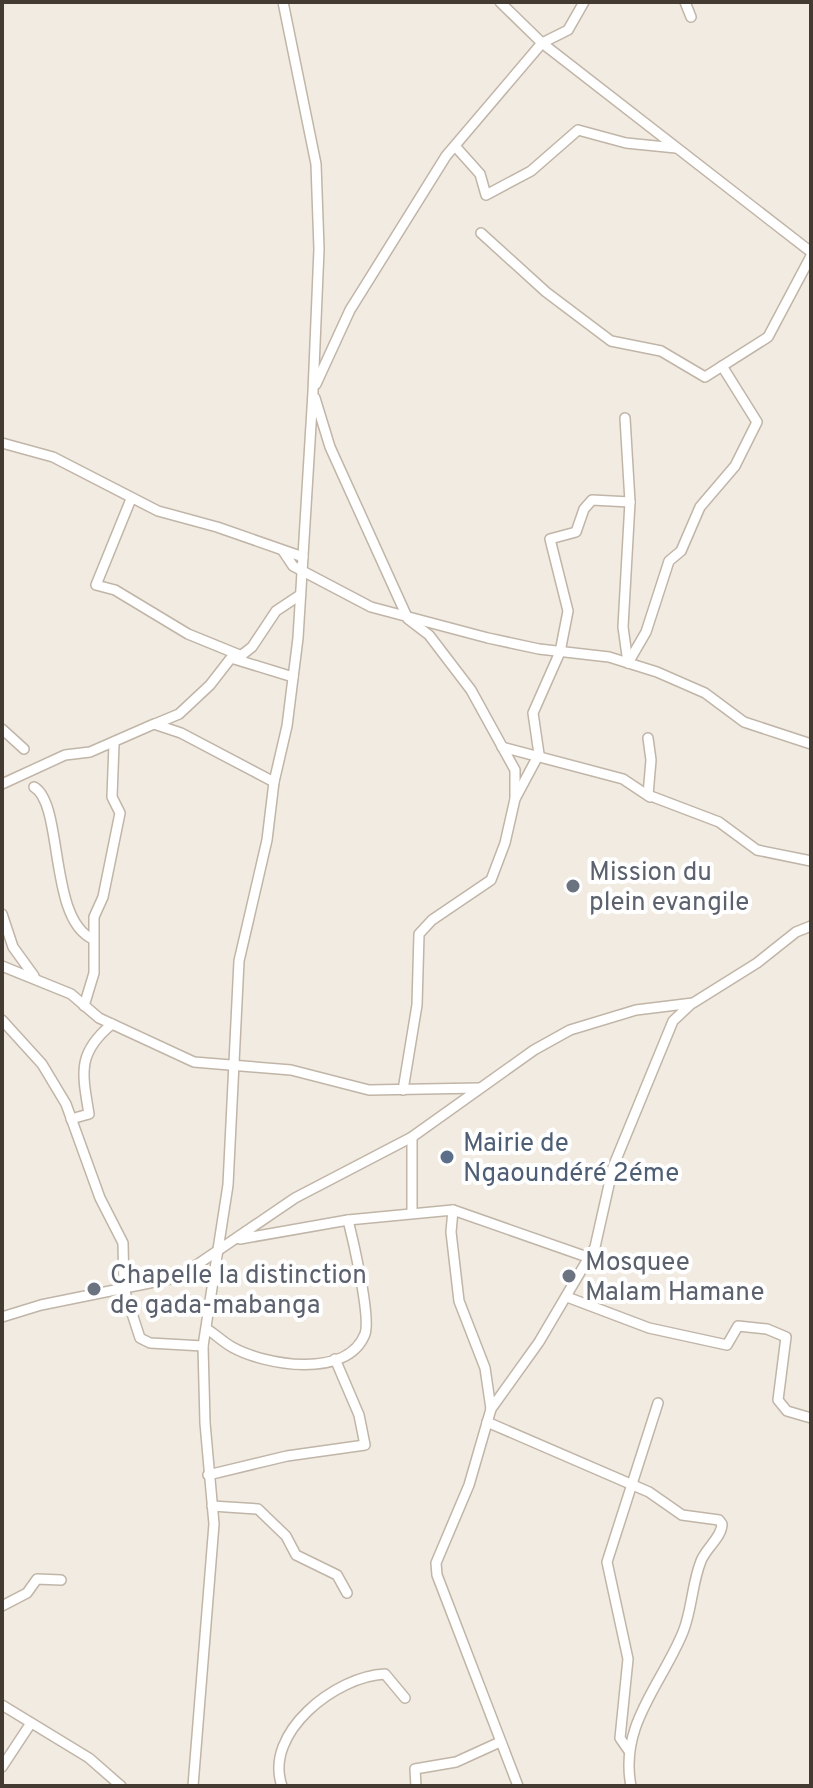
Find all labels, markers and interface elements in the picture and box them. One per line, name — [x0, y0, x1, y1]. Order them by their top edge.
place label: Mission du plein evangile — [589, 857, 749, 920]
marker: Mission du plein evangile — [564, 877, 582, 895]
place label: Mairie de Ngaoundéré 2éme — [463, 1128, 679, 1191]
marker: Mairie de Ngaoundéré 2éme — [438, 1148, 456, 1166]
place label: Mosquee Malam Hamane — [585, 1247, 764, 1310]
place label: Chapelle la distinction de gada-mabanga — [110, 1260, 367, 1323]
marker: Mosquee Malam Hamane — [560, 1267, 578, 1285]
marker: Chapelle la distinction de gada-mabanga — [85, 1280, 103, 1298]

